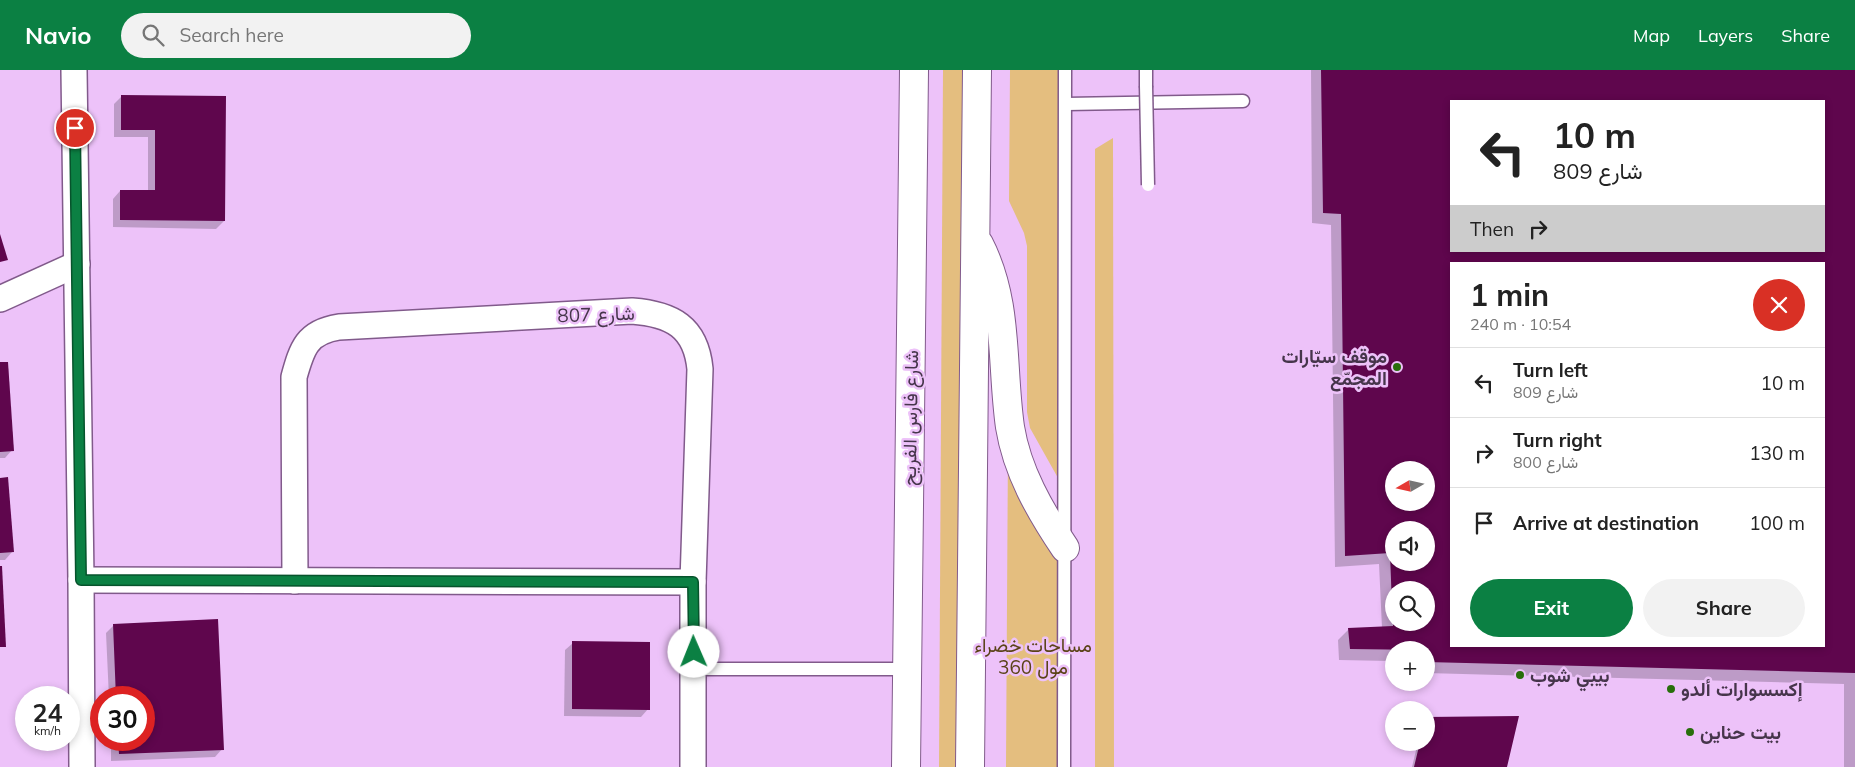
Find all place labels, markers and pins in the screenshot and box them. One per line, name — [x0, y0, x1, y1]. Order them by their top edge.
pin — [54, 107, 96, 149]
place label: موقف سيّارات المجمّع — [1281, 344, 1387, 392]
marker: موقف سيّارات المجمّع — [1391, 361, 1403, 373]
place label: بيبي شوب — [1530, 663, 1610, 692]
marker: بيبي شوب — [1514, 669, 1526, 681]
place label: إكسسوارات ألدو — [1681, 677, 1803, 702]
marker: إكسسوارات ألدو — [1665, 683, 1677, 695]
place label: بيت حناين — [1700, 720, 1781, 744]
marker: بيت حناين — [1684, 726, 1696, 738]

